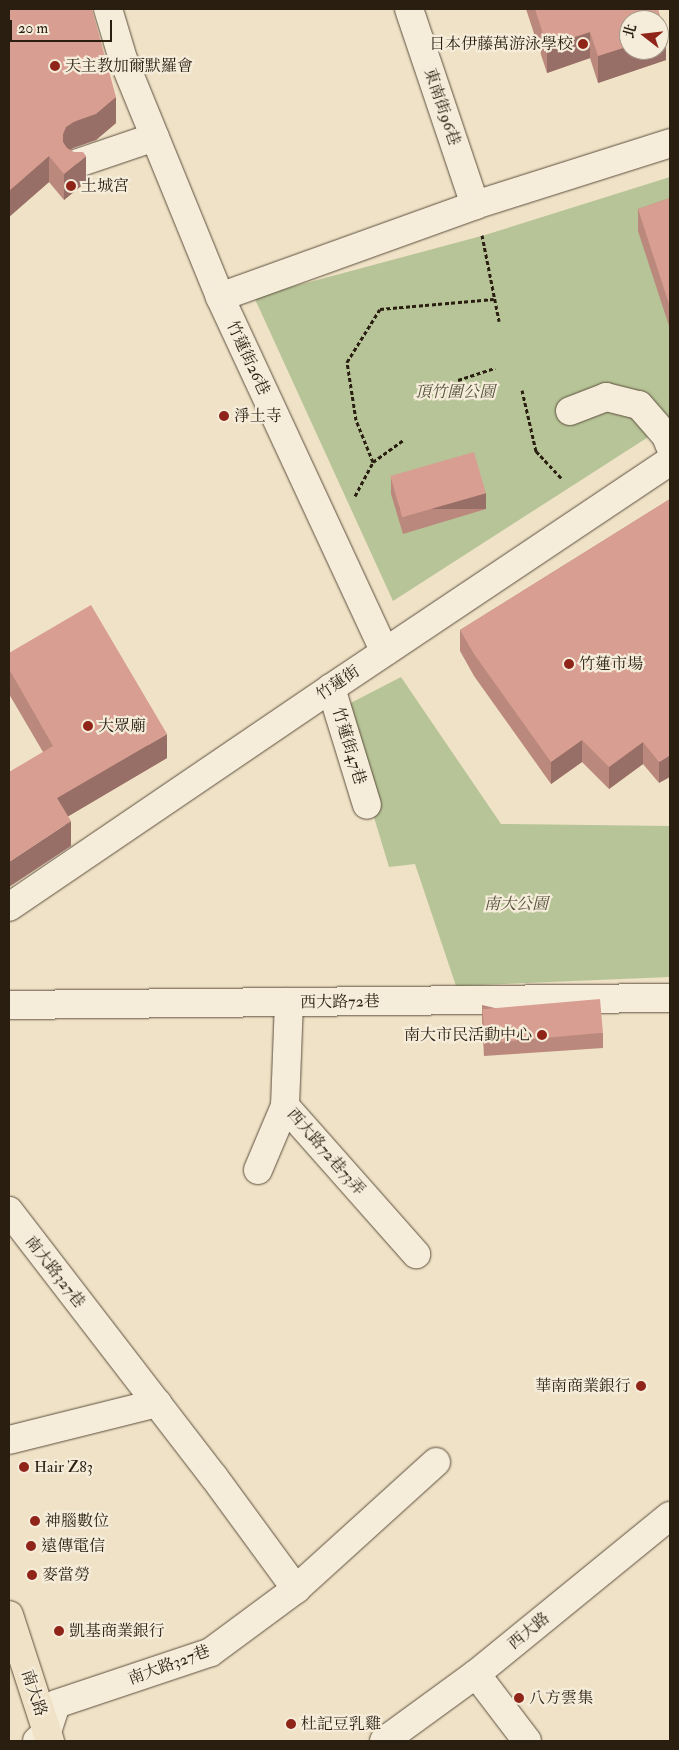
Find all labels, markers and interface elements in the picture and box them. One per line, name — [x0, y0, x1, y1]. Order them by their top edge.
scale bar — [12, 10, 115, 42]
north arrow — [619, 10, 669, 60]
text: 20 m — [18, 19, 48, 38]
text: 北 — [620, 22, 640, 40]
place label: 日本伊藤萬游泳學校 — [429, 34, 573, 54]
marker: 日本伊藤萬游泳學校 — [577, 38, 589, 50]
place label: 天主教加爾默羅會 — [65, 56, 193, 76]
marker: 天主教加爾默羅會 — [49, 60, 61, 72]
street label: 東南街96巷 — [420, 66, 464, 148]
place label: 土城宮 — [81, 176, 129, 196]
marker: 土城宮 — [65, 180, 77, 192]
street label: 竹蓮街26巷 — [222, 318, 274, 398]
park label: 頂竹圍公園 — [415, 382, 495, 402]
place label: 淨土寺 — [234, 406, 282, 426]
marker: 淨土寺 — [218, 410, 230, 422]
place label: 竹蓮市場 — [579, 654, 643, 674]
marker: 竹蓮市場 — [563, 658, 575, 670]
street label: 竹蓮街 — [313, 662, 363, 704]
street label: 竹蓮街47巷 — [328, 705, 370, 787]
place label: 大眾廟 — [98, 716, 146, 736]
marker: 大眾廟 — [82, 720, 94, 732]
park label: 南大公園 — [484, 894, 548, 914]
street label: 西大路72巷 — [300, 992, 380, 1012]
place label: 南大市民活動中心 — [404, 1025, 532, 1045]
marker: 南大市民活動中心 — [536, 1029, 548, 1041]
street label: 西大路72巷73弄 — [283, 1105, 369, 1199]
street label: 南大路327巷 — [21, 1232, 89, 1312]
place label: 華南商業銀行 — [535, 1376, 631, 1396]
marker: 華南商業銀行 — [635, 1380, 647, 1392]
place label: Hair Z83 — [34, 1457, 93, 1477]
marker: Hair Z83 — [18, 1461, 30, 1473]
place label: 神腦數位 — [45, 1511, 109, 1531]
marker: 神腦數位 — [29, 1515, 41, 1527]
place label: 遠傳電信 — [41, 1536, 105, 1556]
marker: 遠傳電信 — [25, 1540, 37, 1552]
place label: 麥當勞 — [42, 1565, 90, 1585]
marker: 麥當勞 — [26, 1569, 38, 1581]
street label: 西大路 — [504, 1608, 554, 1654]
place label: 凱基商業銀行 — [69, 1621, 165, 1641]
marker: 凱基商業銀行 — [53, 1625, 65, 1637]
street label: 南大路327巷 — [126, 1641, 212, 1689]
street label: 南大路 — [17, 1667, 51, 1719]
place label: 八方雲集 — [529, 1688, 593, 1708]
marker: 八方雲集 — [513, 1692, 525, 1704]
place label: 杜記豆乳雞 — [301, 1714, 381, 1734]
marker: 杜記豆乳雞 — [285, 1718, 297, 1730]

